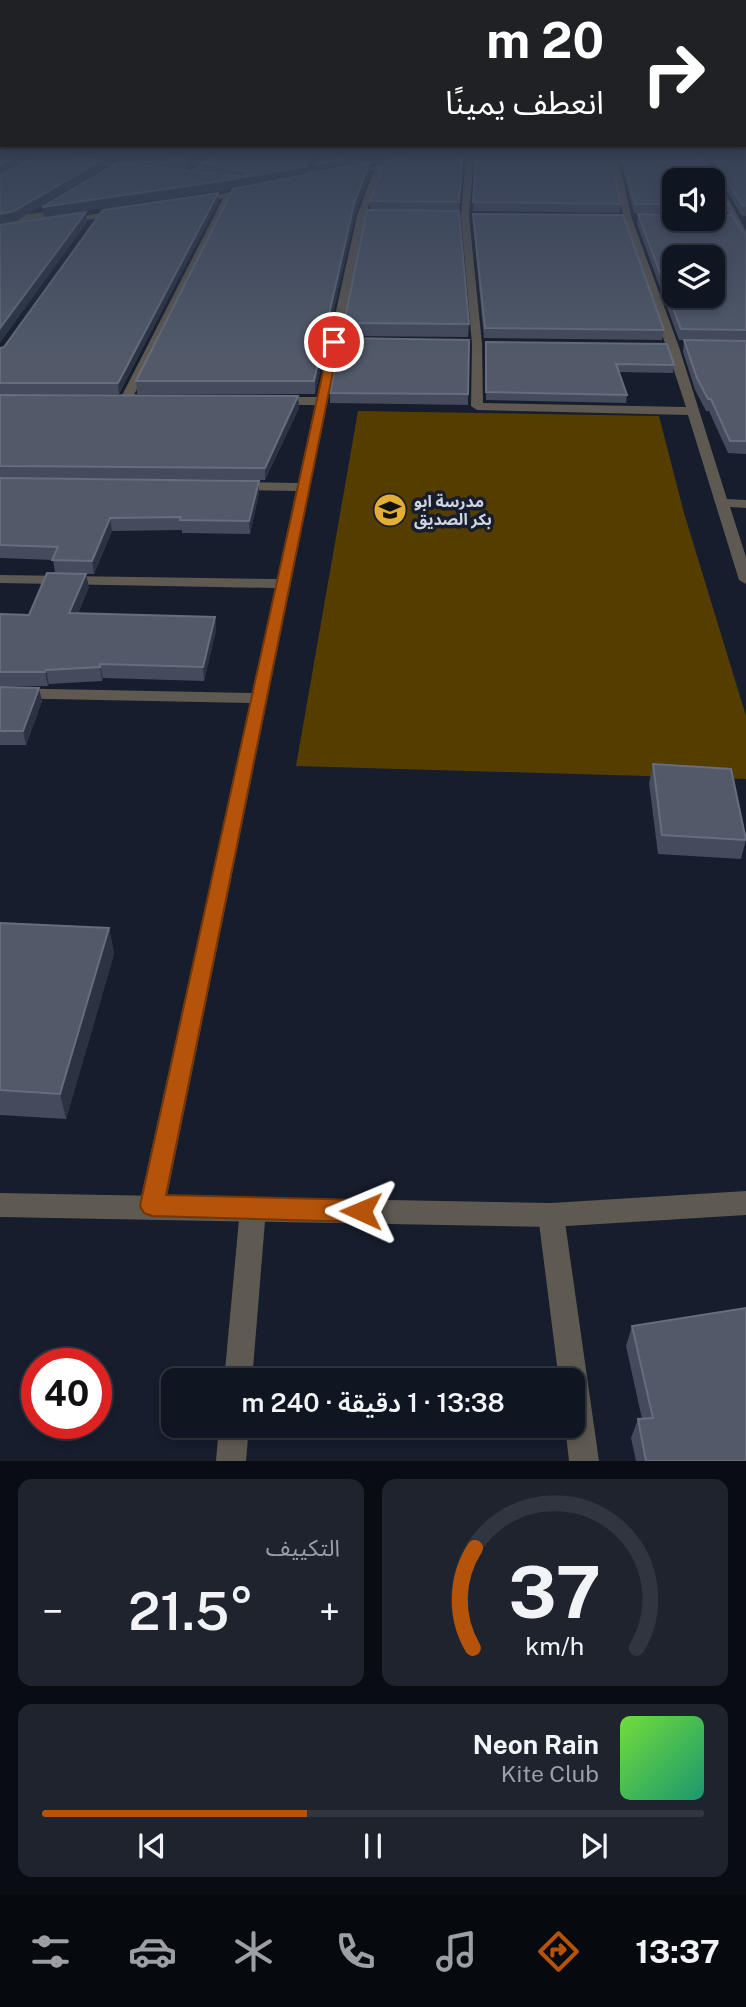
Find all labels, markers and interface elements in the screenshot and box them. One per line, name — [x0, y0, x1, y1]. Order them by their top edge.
text: 20 m — [486, 11, 604, 69]
icon: right — [628, 28, 719, 119]
text: انعطف يمينًا — [445, 84, 604, 121]
map controls — [662, 168, 725, 308]
button: sound — [662, 168, 725, 231]
button: layers — [662, 245, 725, 308]
pin — [304, 312, 364, 372]
icon: arrive — [315, 323, 353, 361]
school or university icon: مدرسة ابو بكر الصديق — [371, 491, 409, 529]
place label: مدرسة ابو بكر الصديق — [414, 492, 492, 530]
position arrow — [324, 1174, 398, 1248]
speed limit sign: 40 — [21, 1348, 112, 1439]
text: 13:38 · 1 دقيقة · 240 m — [241, 1387, 505, 1418]
text: التكييف — [266, 1534, 340, 1561]
text: 37 — [509, 1550, 601, 1635]
text: 21.5° — [128, 1581, 254, 1642]
text: − — [42, 1589, 63, 1634]
text: + — [319, 1589, 340, 1634]
text: km/h — [526, 1631, 584, 1661]
text: Neon Rain — [473, 1729, 599, 1760]
text: Kite Club — [501, 1760, 599, 1787]
icon: previous — [133, 1827, 171, 1865]
icon: pause — [354, 1827, 392, 1865]
icon: next — [575, 1827, 613, 1865]
icon: filters — [26, 1927, 75, 1976]
icon: car — [128, 1927, 177, 1976]
icon: climate — [229, 1927, 278, 1976]
icon: phone — [331, 1927, 380, 1976]
icon: music — [432, 1927, 481, 1976]
icon: directions — [534, 1927, 583, 1976]
text: 13:37 — [635, 1933, 720, 1970]

